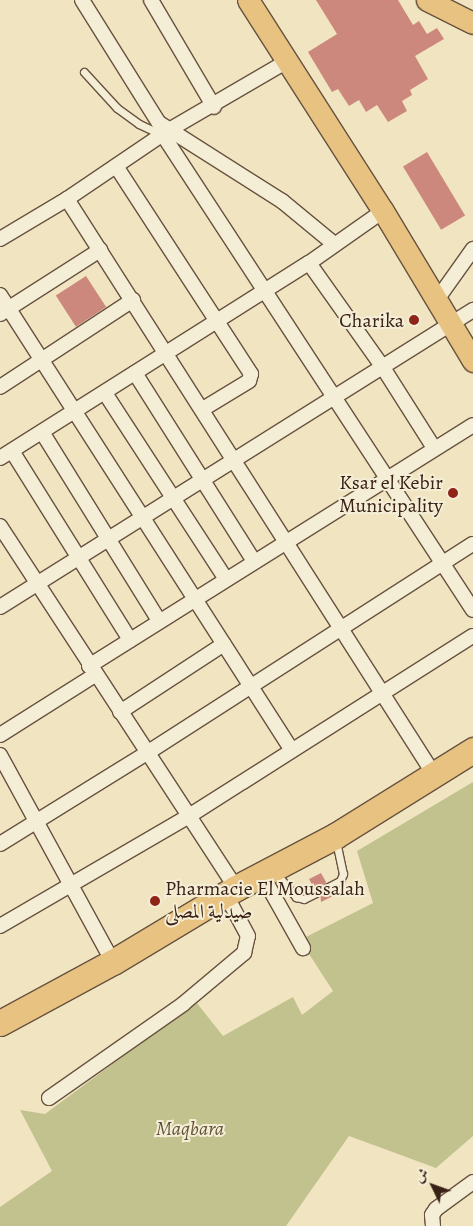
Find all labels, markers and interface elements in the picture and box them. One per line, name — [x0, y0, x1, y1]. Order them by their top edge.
place label: Charika — [339, 308, 404, 332]
marker: Charika — [408, 314, 420, 326]
place label: Ksar el Kebir Municipality — [339, 470, 443, 517]
marker: Ksar el Kebir Municipality — [447, 487, 459, 499]
place label: Pharmacie El Moussalah صيدلية المصلى — [165, 877, 365, 924]
marker: Pharmacie El Moussalah صيدلية المصلى — [149, 895, 161, 907]
park label: Maqbara — [156, 1116, 224, 1140]
north arrow — [408, 1161, 458, 1211]
text: ش — [410, 1164, 433, 1187]

